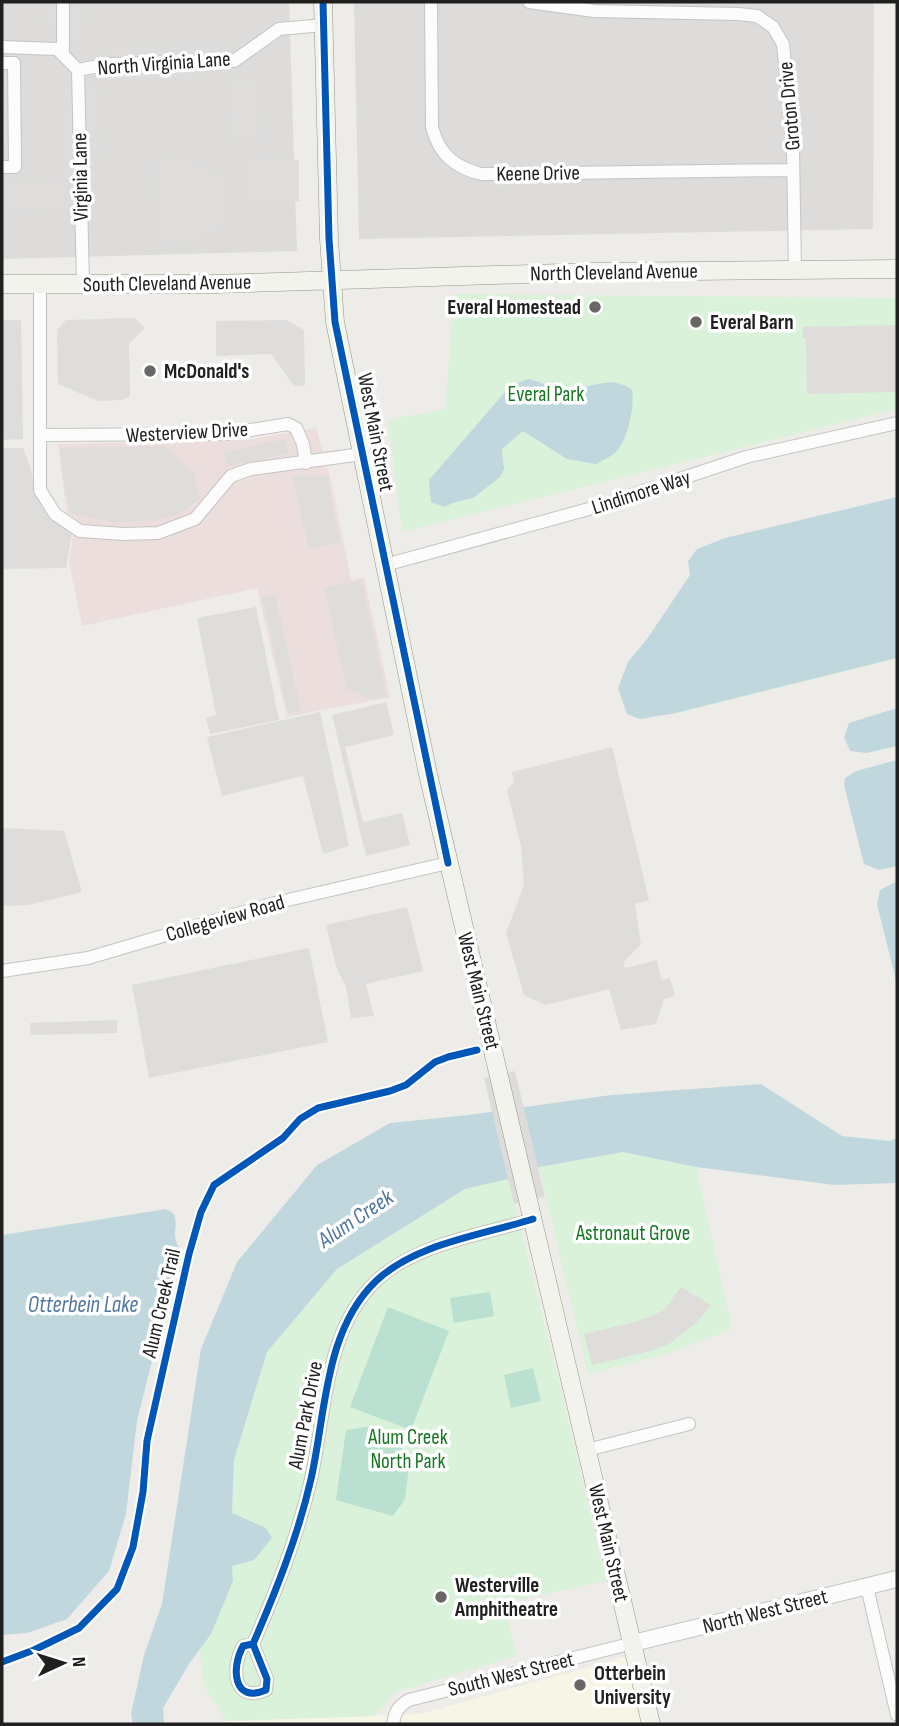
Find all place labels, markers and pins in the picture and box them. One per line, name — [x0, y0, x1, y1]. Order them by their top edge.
place label: Everal Homestead — [447, 295, 581, 320]
marker: Everal Homestead — [587, 299, 603, 315]
place label: Everal Barn — [710, 310, 794, 335]
marker: Everal Barn — [688, 314, 704, 330]
place label: McDonald's — [164, 359, 249, 384]
marker: McDonald's — [142, 363, 158, 379]
place label: Westerville Amphitheatre — [454, 1573, 558, 1622]
marker: Westerville Amphitheatre — [433, 1589, 449, 1605]
place label: Otterbein University — [594, 1661, 671, 1710]
marker: Otterbein University — [572, 1677, 588, 1693]

